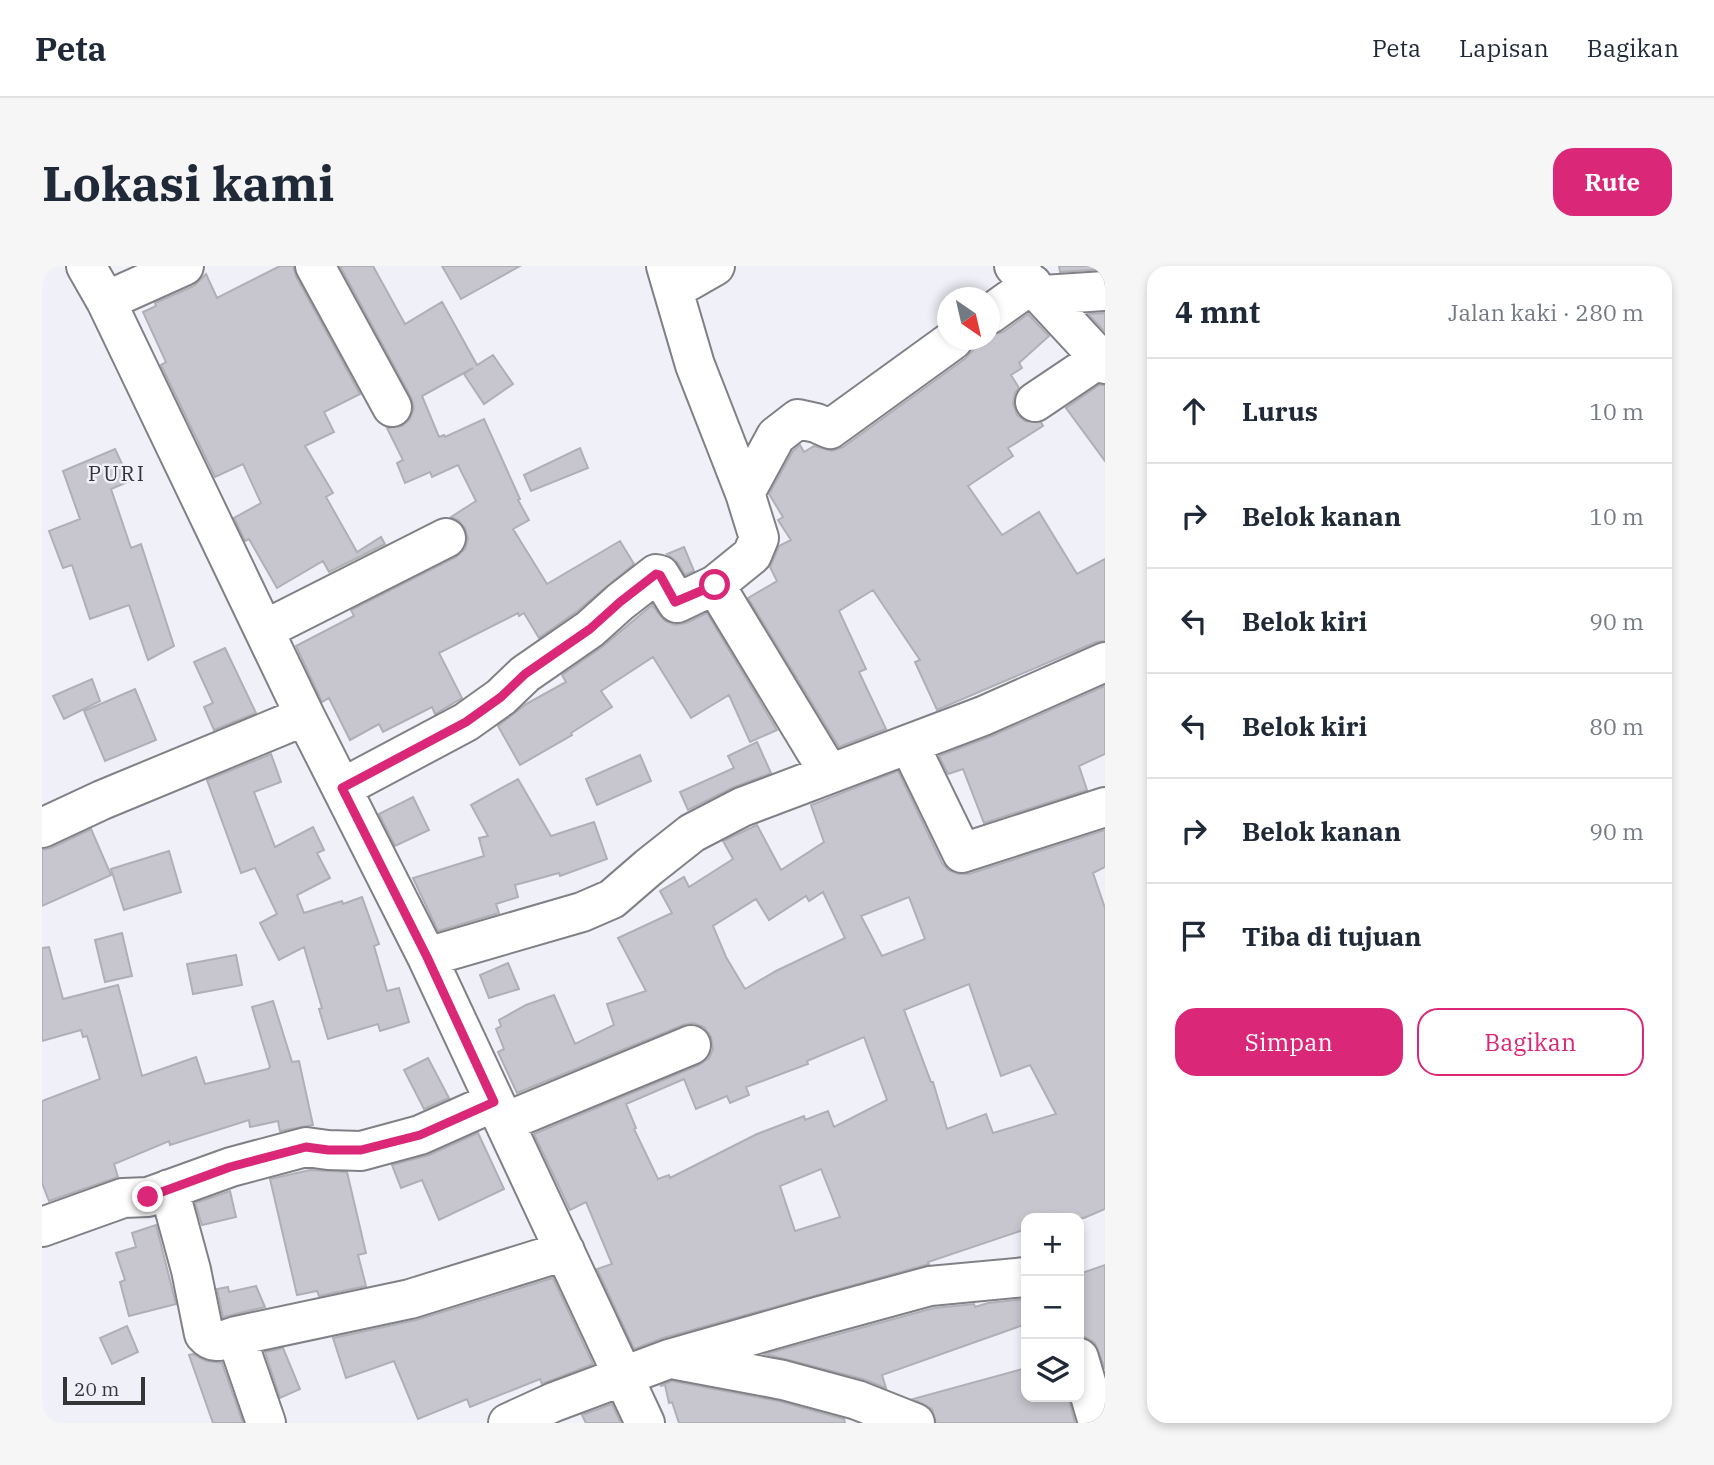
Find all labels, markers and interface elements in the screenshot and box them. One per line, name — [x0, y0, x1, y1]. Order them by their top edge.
text: Peta — [35, 27, 106, 70]
text: Peta — [1372, 32, 1421, 64]
text: Lapisan — [1459, 32, 1549, 64]
text: Bagikan — [1587, 32, 1679, 64]
button: Rute — [1553, 148, 1672, 216]
text: Lokasi kami — [42, 151, 334, 214]
north arrow — [937, 287, 1000, 350]
text: 4 mnt — [1175, 292, 1260, 331]
text: Jalan kaki · 280 m — [1448, 297, 1644, 327]
icon: ahead — [1175, 392, 1213, 430]
text: Lurus — [1242, 394, 1318, 428]
text: 10 m — [1589, 396, 1644, 426]
district label: PURI — [88, 459, 146, 487]
icon: right — [1175, 497, 1213, 535]
text: Belok kanan — [1242, 499, 1401, 533]
text: 10 m — [1589, 501, 1644, 531]
route start — [699, 569, 730, 600]
icon: left — [1175, 602, 1213, 640]
text: Belok kiri — [1242, 604, 1367, 638]
text: 90 m — [1589, 606, 1644, 636]
icon: left — [1175, 707, 1213, 745]
text: Belok kiri — [1242, 709, 1367, 743]
text: 80 m — [1589, 711, 1644, 741]
icon: right — [1175, 812, 1213, 850]
text: Belok kanan — [1242, 814, 1401, 848]
text: 90 m — [1589, 816, 1644, 846]
icon: arrive — [1175, 917, 1213, 955]
text: Tiba di tujuan — [1242, 919, 1422, 953]
button: Simpan — [1175, 1008, 1403, 1076]
button: Bagikan — [1417, 1008, 1644, 1076]
route end — [132, 1181, 163, 1212]
map controls — [1021, 1213, 1084, 1402]
button: + — [1021, 1213, 1084, 1276]
button: − — [1021, 1276, 1084, 1339]
button: layers — [1021, 1339, 1084, 1402]
scale bar — [63, 1374, 145, 1406]
text: 20 m — [74, 1377, 119, 1401]

